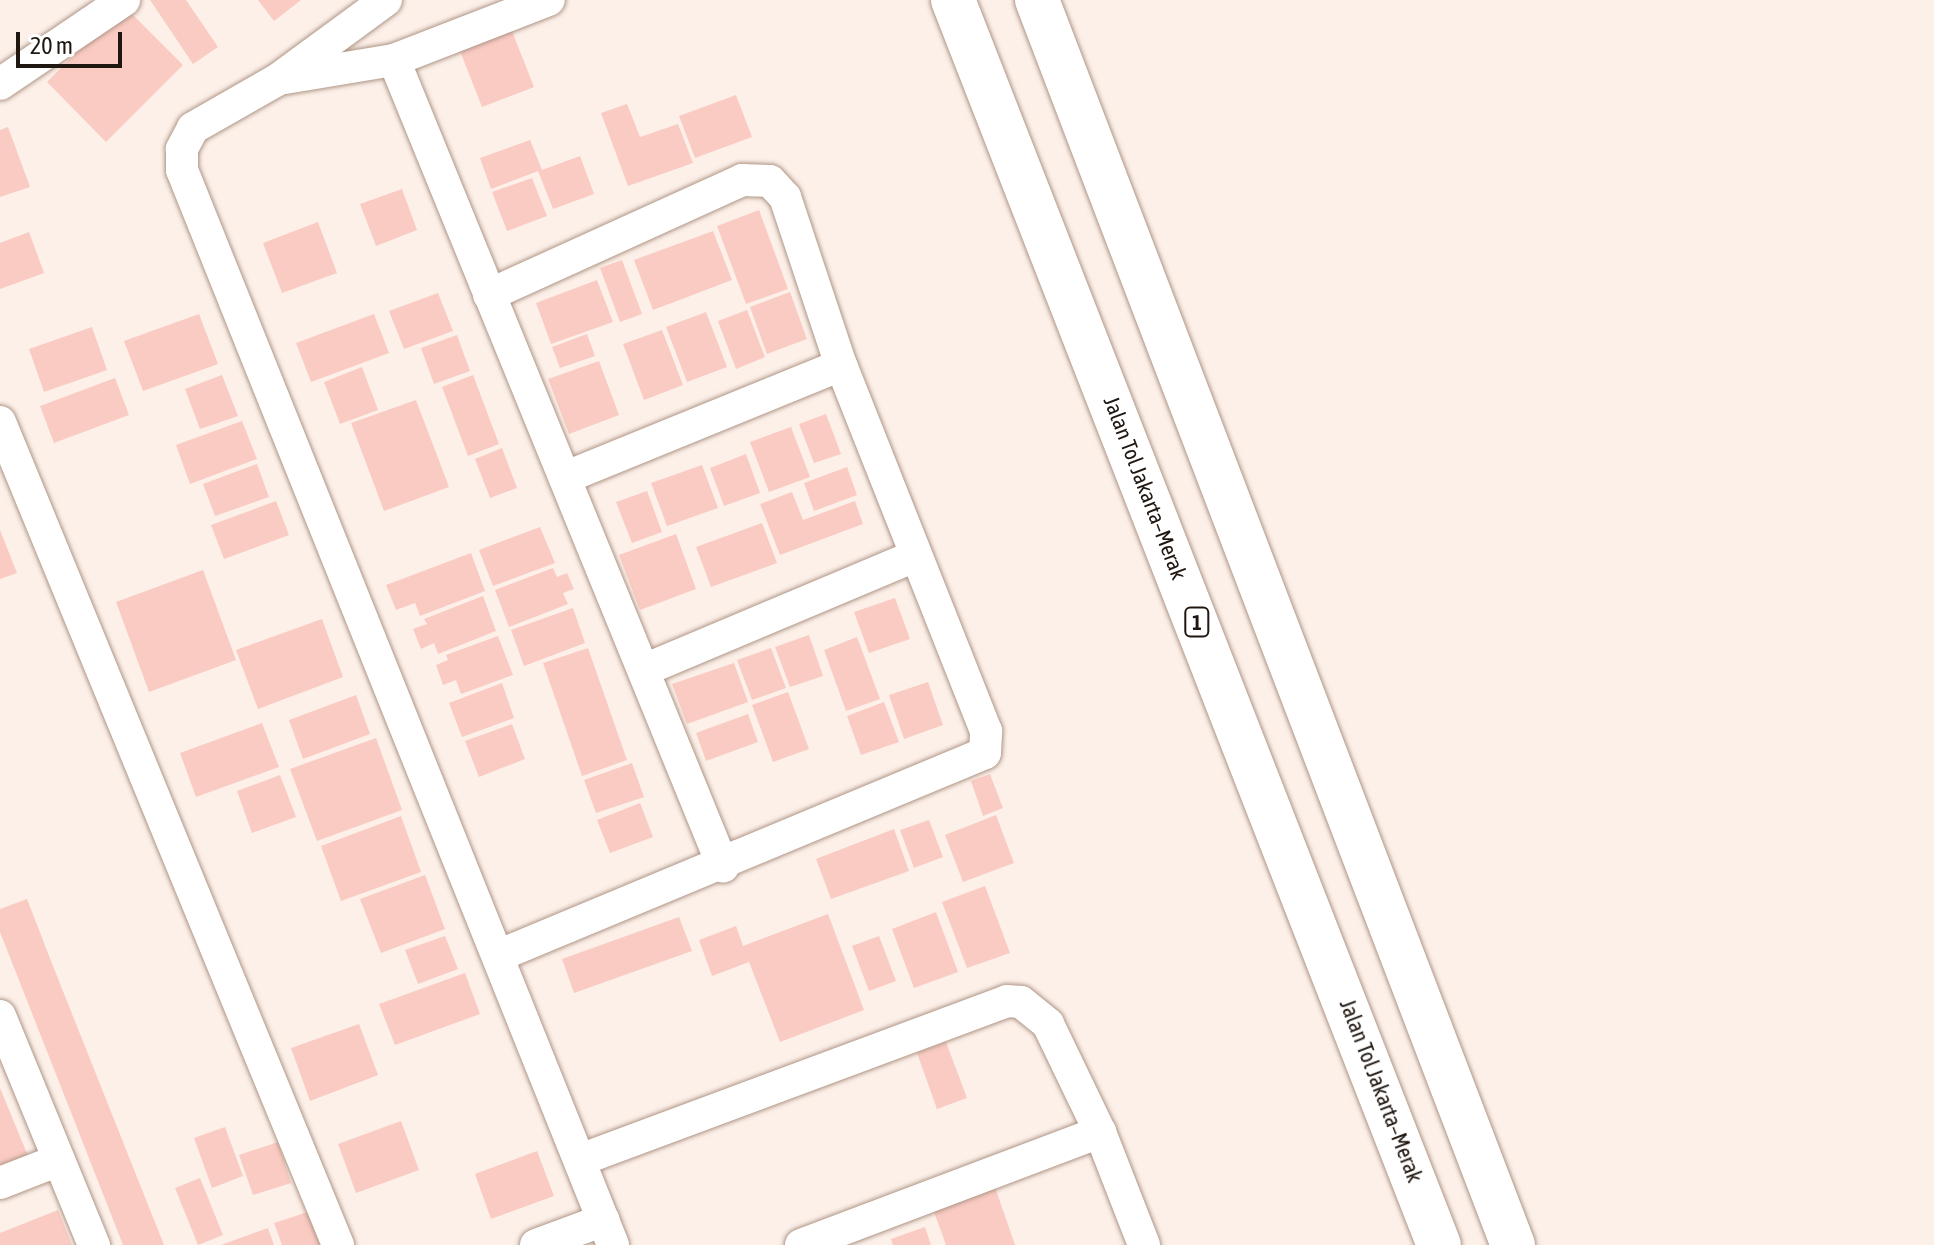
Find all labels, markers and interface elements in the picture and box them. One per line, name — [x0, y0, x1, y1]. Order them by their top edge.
scale bar — [20, 16, 126, 66]
text: 20 m — [30, 32, 73, 59]
street label: Jalan Tol Jakarta–Merak — [1098, 393, 1192, 583]
road number: 1 — [1183, 606, 1211, 638]
street label: Jalan Tol Jakarta–Merak — [1334, 996, 1428, 1186]

